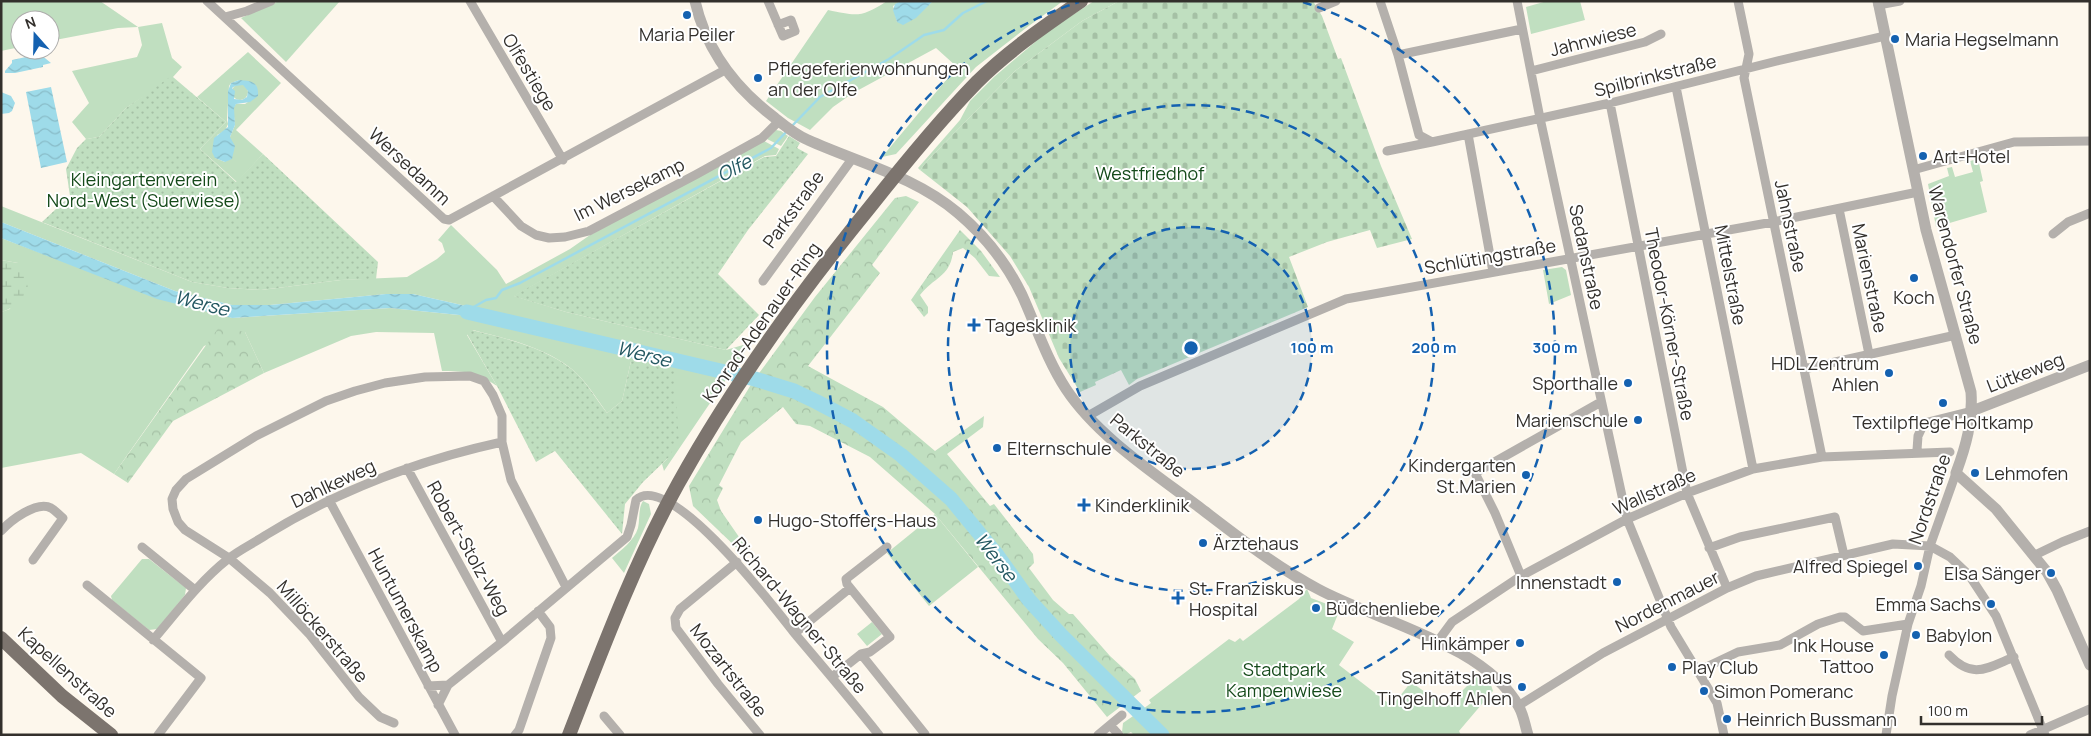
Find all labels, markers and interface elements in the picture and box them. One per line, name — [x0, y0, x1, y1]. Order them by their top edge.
marker: Maria Peiler — [681, 9, 693, 21]
north arrow — [10, 10, 60, 60]
text: N — [22, 12, 38, 33]
street label: Jahnwiese — [1547, 17, 1639, 61]
place label: Maria Peiler — [639, 22, 736, 46]
place label: Maria Hegselmann — [1905, 27, 2059, 51]
street label: Olfestiege — [497, 29, 563, 115]
marker: Maria Hegselmann — [1889, 33, 1901, 45]
street label: Spilbrinkstraße — [1591, 48, 1719, 102]
place label: Pflegeferienwohnungen an der Olfe — [768, 56, 969, 101]
marker: Pflegeferienwohnungen an der Olfe — [752, 72, 764, 84]
street label: Wersedamm — [364, 122, 456, 210]
place label: Art-Hotel — [1933, 144, 2010, 168]
water label: Olfe — [712, 147, 758, 188]
marker: Art-Hotel — [1917, 150, 1929, 162]
street label: Im Wersekamp — [570, 152, 688, 226]
park label: Westfriedhof — [1096, 161, 1205, 185]
street label: Parkstraße — [757, 166, 829, 252]
park label: Kleingartenverein Nord-West (Suerwiese) — [47, 167, 241, 212]
street label: Jahnstraße — [1770, 178, 1812, 274]
street label: Warendorfer Straße — [1923, 183, 1989, 347]
street label: Sedanstraße — [1564, 202, 1610, 312]
street label: Marienstraße — [1847, 221, 1893, 335]
street label: Mittelstraße — [1710, 223, 1752, 327]
street label: Theodor-Körner-Straße — [1640, 226, 1700, 422]
street label: Schlütingstraße — [1422, 233, 1558, 279]
street label: Konrad-Adenauer-Ring — [697, 237, 825, 407]
marker: Koch — [1908, 272, 1920, 284]
water label: Werse — [172, 284, 234, 323]
place label: Koch — [1893, 285, 1935, 309]
place label: Tagesklinik — [985, 313, 1077, 337]
marker: Tagesklinik — [967, 318, 981, 332]
water label: Werse — [614, 335, 676, 374]
text: 100 m — [1291, 337, 1333, 358]
text: 200 m — [1411, 337, 1457, 358]
text: 300 m — [1533, 337, 1577, 358]
centre of rings — [1182, 339, 1200, 357]
street label: Lütkeweg — [1983, 346, 2067, 398]
place label: HDL Zentrum Ahlen — [1771, 351, 1879, 396]
marker: HDL Zentrum Ahlen — [1883, 367, 1895, 379]
place label: Sporthalle — [1532, 371, 1618, 395]
marker: Sporthalle — [1622, 377, 1634, 389]
marker: Textilpflege Holtkamp — [1937, 397, 1949, 409]
street label: Parkstraße — [1106, 407, 1190, 483]
place label: Marienschule — [1516, 408, 1628, 432]
place label: Textilpflege Holtkamp — [1853, 410, 2033, 434]
marker: Marienschule — [1632, 414, 1644, 426]
place label: Elternschule — [1007, 436, 1112, 460]
marker: Elternschule — [991, 442, 1003, 454]
street label: Nordstraße — [1902, 451, 1956, 547]
street label: Dahlkeweg — [287, 453, 379, 513]
place label: Kindergarten St.Marien — [1408, 453, 1516, 498]
place label: Lehmofen — [1985, 461, 2068, 485]
street label: Wallstraße — [1609, 462, 1699, 520]
marker: Lehmofen — [1969, 467, 1981, 479]
marker: Kindergarten St.Marien — [1520, 469, 1532, 481]
street label: Robert-Stolz-Weg — [422, 476, 516, 620]
place label: Kinderklinik — [1095, 493, 1190, 517]
marker: Kinderklinik — [1077, 498, 1091, 512]
place label: Hugo-Stoffers-Haus — [768, 508, 936, 532]
marker: Hugo-Stoffers-Haus — [752, 514, 764, 526]
water label: Werse — [969, 527, 1024, 588]
place label: Ärztehaus — [1213, 531, 1299, 555]
street label: Richard-Wagner-Straße — [727, 532, 873, 698]
marker: Ärztehaus — [1197, 537, 1209, 549]
street label: Huntumerskamp — [363, 544, 449, 676]
place label: Alfred Spiegel — [1793, 554, 1908, 578]
marker: Alfred Spiegel — [1912, 560, 1924, 572]
place label: Elsa Sänger — [1944, 561, 2042, 585]
street label: Nordenmauer — [1611, 564, 1724, 638]
marker: Elsa Sänger — [2045, 567, 2057, 579]
place label: Innenstadt — [1516, 570, 1607, 594]
street label: Millöckerstraße — [272, 575, 374, 687]
place label: St. Franziskus Hospital — [1189, 576, 1304, 621]
marker: Innenstadt — [1611, 576, 1623, 588]
marker: St. Franziskus Hospital — [1171, 591, 1185, 605]
place label: Emma Sachs — [1875, 592, 1981, 616]
place label: Büdchenliebe — [1326, 596, 1440, 620]
marker: Emma Sachs — [1985, 598, 1997, 610]
marker: Büdchenliebe — [1310, 602, 1322, 614]
street label: Mozartstraße — [685, 618, 773, 722]
street label: Kapellenstraße — [13, 621, 123, 723]
place label: Babylon — [1926, 623, 1992, 647]
marker: Babylon — [1910, 629, 1922, 641]
place label: Hinkämper — [1421, 631, 1511, 655]
place label: Ink House Tattoo — [1793, 633, 1874, 678]
marker: Hinkämper — [1514, 637, 1526, 649]
marker: Ink House Tattoo — [1878, 649, 1890, 661]
place label: Play Club — [1682, 655, 1758, 679]
park label: Stadtpark Kampenwiese — [1226, 657, 1342, 702]
marker: Play Club — [1666, 661, 1678, 673]
place label: Sanitätshaus Tingelhoff Ahlen — [1377, 665, 1512, 710]
place label: Simon Pomeranc — [1714, 679, 1853, 703]
marker: Sanitätshaus Tingelhoff Ahlen — [1516, 681, 1528, 693]
marker: Simon Pomeranc — [1698, 685, 1710, 697]
scale bar — [1921, 694, 2042, 726]
text: 100 m — [1928, 700, 1968, 721]
place label: Heinrich Bussmann — [1737, 707, 1897, 731]
marker: Heinrich Bussmann — [1721, 713, 1733, 725]

